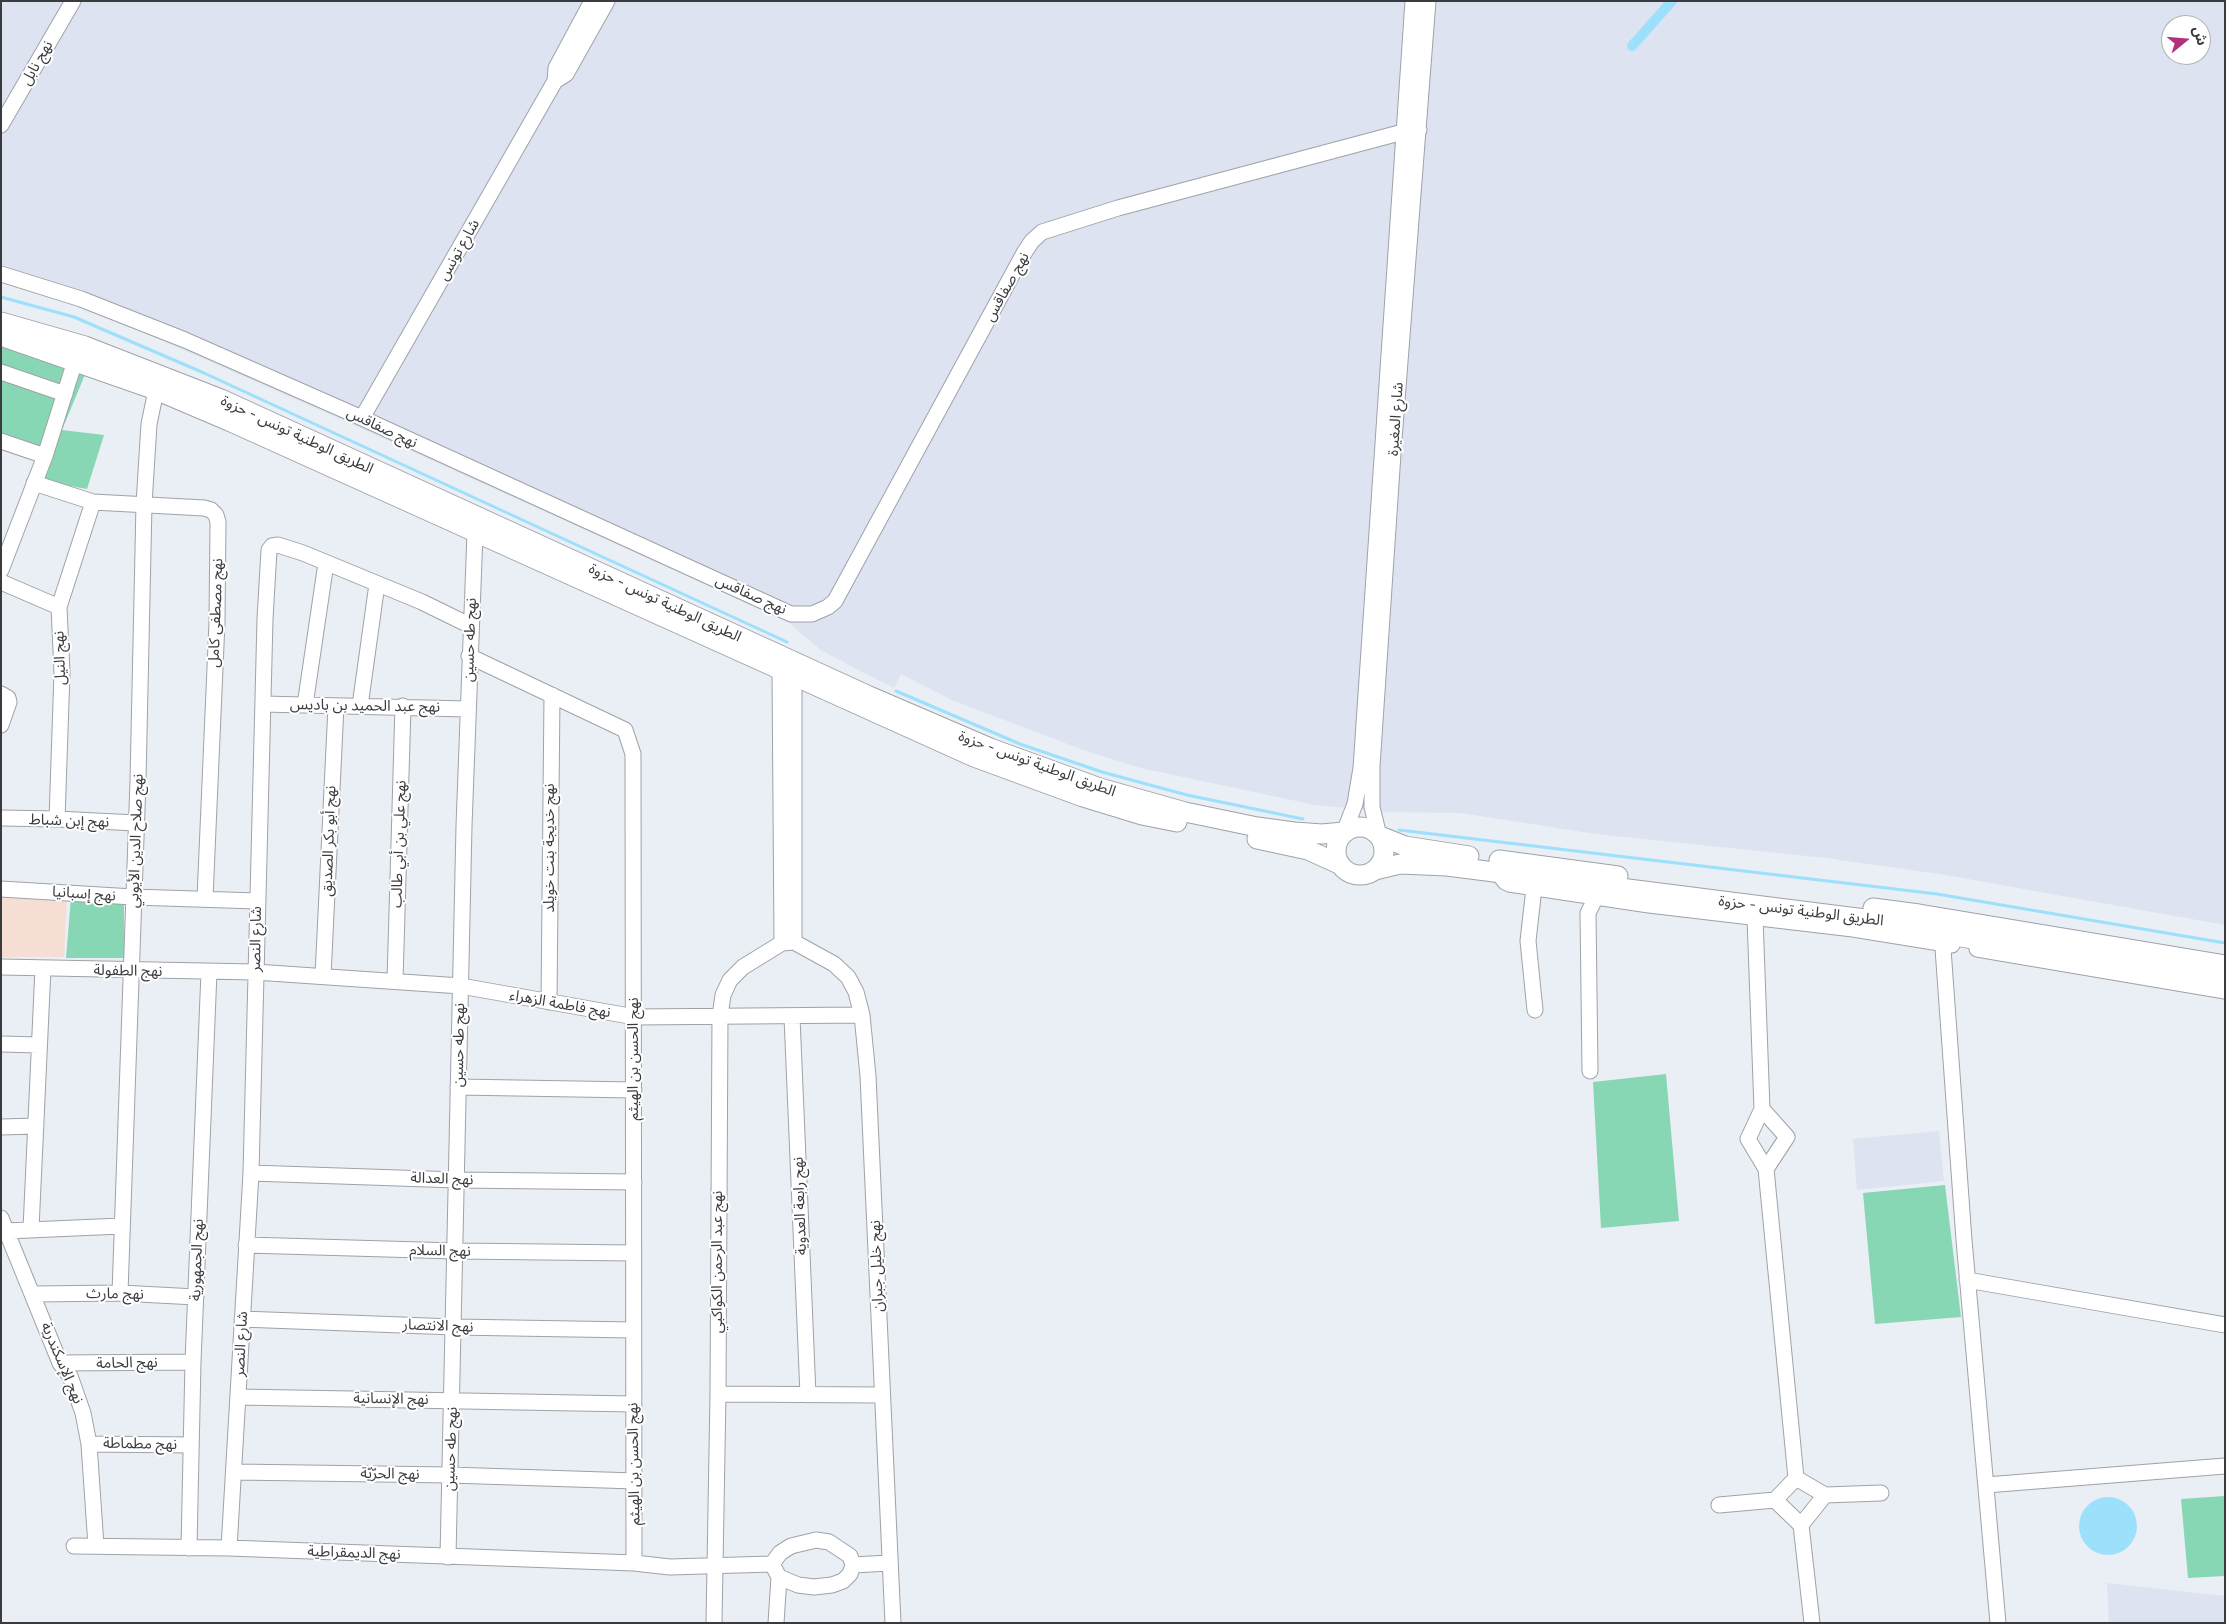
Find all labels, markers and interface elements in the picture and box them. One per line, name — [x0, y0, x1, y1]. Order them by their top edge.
north arrow — [2161, 15, 2211, 65]
text: ش — [2189, 24, 2211, 47]
street label: نهج نابل — [17, 38, 57, 88]
street label: شارع تونس — [434, 216, 484, 284]
street label: نهج صفاقس — [981, 249, 1033, 325]
street label: شارع المغيرة — [1384, 382, 1408, 456]
street label: الطريق الوطنية تونس - حزوة — [218, 392, 376, 478]
street label: نهج صفاقس — [344, 404, 420, 452]
street label: نهج مصطفى كامل — [205, 558, 227, 668]
street label: الطريق الوطنية تونس - حزوة — [586, 560, 744, 646]
street label: نهج صفاقس — [713, 571, 789, 619]
street label: نهج طه حسين — [460, 598, 480, 682]
street label: نهج النيل — [50, 631, 70, 685]
street label: نهج عبد الحميد بن باديس — [290, 696, 440, 716]
street label: الطريق الوطنية تونس - حزوة — [956, 727, 1118, 801]
street label: نهج صلاح الدين الأيوبي — [125, 774, 147, 908]
street label: نهج علي بن أبي طالب — [388, 780, 410, 908]
street label: نهج خديجة بنت خويلد — [541, 783, 559, 913]
street label: نهج أبو بكر الصديق — [318, 785, 340, 897]
street label: نهج إبن شباط — [29, 811, 109, 831]
street label: نهج إسبانيا — [52, 883, 116, 905]
street label: الطريق الوطنية تونس - حزوة — [1717, 892, 1885, 930]
street label: شارع النصر — [246, 906, 266, 972]
street label: نهج الطفولة — [93, 961, 163, 981]
street label: نهج فاطمة الزهراء — [508, 986, 612, 1022]
street label: نهج الحسن بن الهيثم — [625, 998, 643, 1120]
street label: نهج طه حسين — [449, 1003, 469, 1087]
street label: نهج رابعة العدوية — [789, 1157, 811, 1255]
street label: نهج العدالة — [410, 1169, 474, 1189]
street label: نهج عبد الرحمن الكواكبي — [709, 1191, 727, 1333]
street label: نهج الجمهورية — [187, 1219, 207, 1301]
street label: نهج خليل جبران — [866, 1220, 888, 1312]
street label: نهج السلام — [409, 1241, 471, 1261]
street label: نهج مارث — [86, 1284, 144, 1304]
street label: شارع النصر — [230, 1311, 252, 1377]
street label: نهج الانتصار — [402, 1316, 474, 1336]
street label: نهج الإسكندرية — [37, 1320, 87, 1406]
street label: نهج الحامة — [96, 1353, 158, 1373]
street label: نهج الإنسانية — [353, 1389, 429, 1409]
street label: نهج الحسن بن الهيثم — [624, 1402, 644, 1526]
street label: نهج طه حسين — [441, 1407, 461, 1491]
street label: نهج مطماطة — [103, 1434, 177, 1454]
street label: نهج الحرّيّة — [360, 1464, 420, 1484]
street label: نهج الديمقراطية — [307, 1542, 401, 1564]

